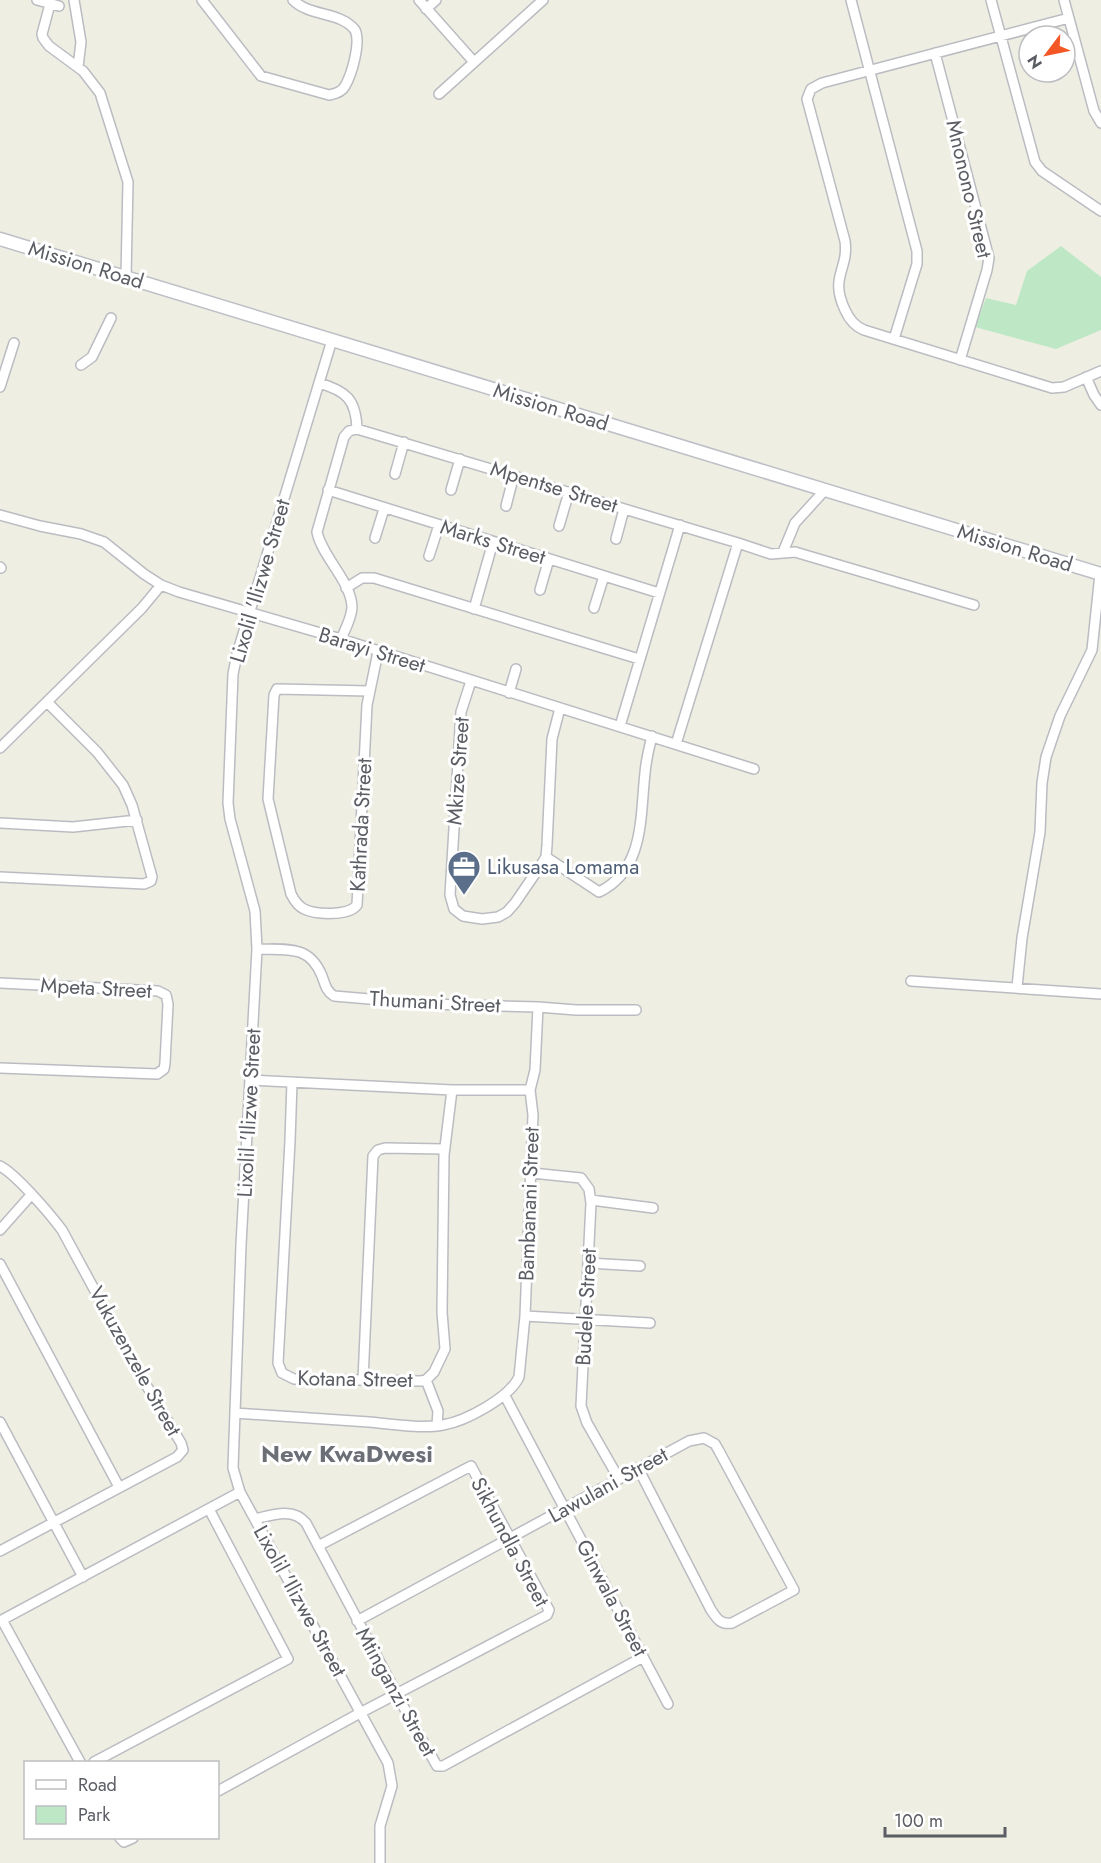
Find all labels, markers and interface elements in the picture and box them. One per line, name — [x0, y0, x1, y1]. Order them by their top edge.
north arrow — [1017, 24, 1077, 84]
text: N — [1022, 50, 1048, 73]
street label: Mnonono Street — [939, 117, 999, 261]
street label: Mission Road — [25, 233, 147, 297]
street label: Mission Road — [490, 375, 612, 439]
street label: Mpentse Street — [487, 453, 621, 521]
street label: Lixolil 'Ilizwe Street — [222, 496, 298, 666]
street label: Marks Street — [437, 512, 549, 572]
street label: Mission Road — [954, 516, 1076, 580]
street label: Barayi Street — [315, 620, 429, 680]
street label: Mkize Street — [439, 716, 477, 826]
street label: Kathrada Street — [343, 757, 379, 893]
office icon: Likusasa Lomama — [446, 849, 482, 896]
place label: Likusasa Lomama — [487, 852, 639, 882]
street label: Mpeta Street — [40, 970, 152, 1006]
street label: Thumani Street — [369, 984, 501, 1020]
street label: Lixolil 'Ilizwe Street — [230, 1028, 268, 1198]
street label: Bambanani Street — [511, 1126, 547, 1282]
street label: Budele Street — [568, 1247, 604, 1367]
street label: Vukuzenzele Street — [81, 1281, 189, 1441]
street label: Kotana Street — [297, 1363, 413, 1395]
district label: New KwaDwesi — [261, 1436, 433, 1471]
street label: Lawulani Street — [543, 1440, 673, 1530]
street label: Sikhundla Street — [463, 1472, 557, 1612]
street label: Lixolil 'Ilizwe Street — [246, 1520, 354, 1682]
street label: Ginwala Street — [569, 1534, 655, 1662]
street label: Mtinganzi Street — [348, 1622, 444, 1762]
legend — [24, 1761, 219, 1839]
text: Road — [78, 1772, 117, 1798]
scale bar — [885, 1800, 1005, 1838]
text: Park — [78, 1802, 110, 1828]
text: 100 m — [894, 1808, 943, 1834]

